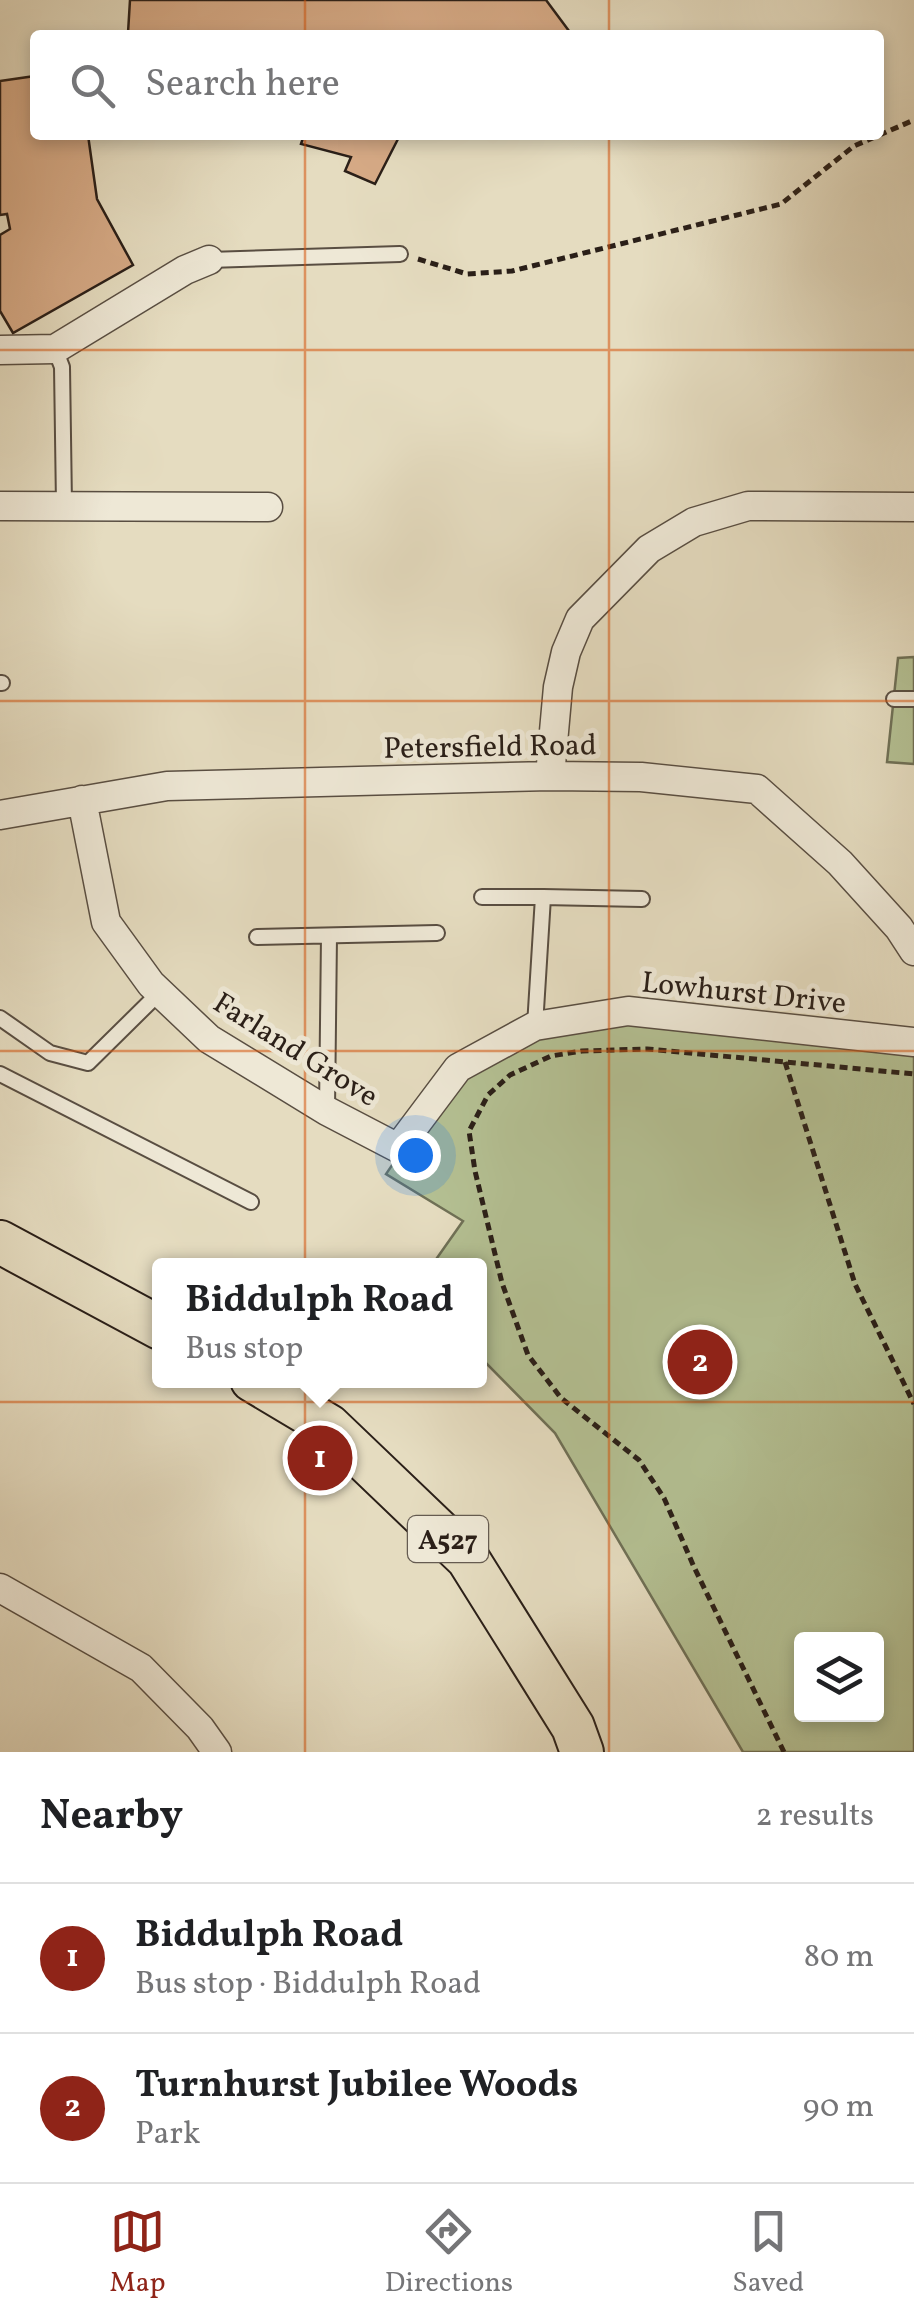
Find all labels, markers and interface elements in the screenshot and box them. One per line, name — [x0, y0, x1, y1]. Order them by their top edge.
search box — [30, 30, 884, 140]
icon: search — [65, 58, 120, 113]
text: Search here — [145, 59, 340, 112]
street label: Petersfield Road — [383, 725, 597, 771]
street label: Lowhurst Drive — [639, 962, 848, 1026]
street label: Farland Grove — [204, 983, 386, 1118]
your location — [390, 1130, 441, 1181]
popup — [152, 1258, 487, 1388]
text: Biddulph Road — [185, 1275, 454, 1328]
pin: 2 — [668, 1324, 732, 1400]
text: Bus stop — [185, 1328, 303, 1372]
pin: 1 — [288, 1420, 352, 1496]
road number: A527 — [408, 1516, 488, 1562]
map controls — [794, 1632, 884, 1722]
button: layers — [794, 1632, 884, 1722]
text: Nearby — [40, 1788, 183, 1847]
text: 2 results — [756, 1795, 874, 1839]
text: Biddulph Road — [135, 1910, 403, 1963]
text: 1 — [66, 1936, 79, 1980]
text: 80 m — [804, 1936, 874, 1980]
text: Bus stop · Biddulph Road — [135, 1963, 481, 2007]
text: Turnhurst Jubilee Woods — [135, 2060, 578, 2113]
text: 2 — [64, 2086, 81, 2130]
text: 90 m — [803, 2086, 874, 2130]
text: Park — [135, 2113, 200, 2157]
tab: Map — [110, 2204, 166, 2303]
tab: Directions — [385, 2204, 513, 2303]
tab: Saved — [732, 2204, 804, 2303]

